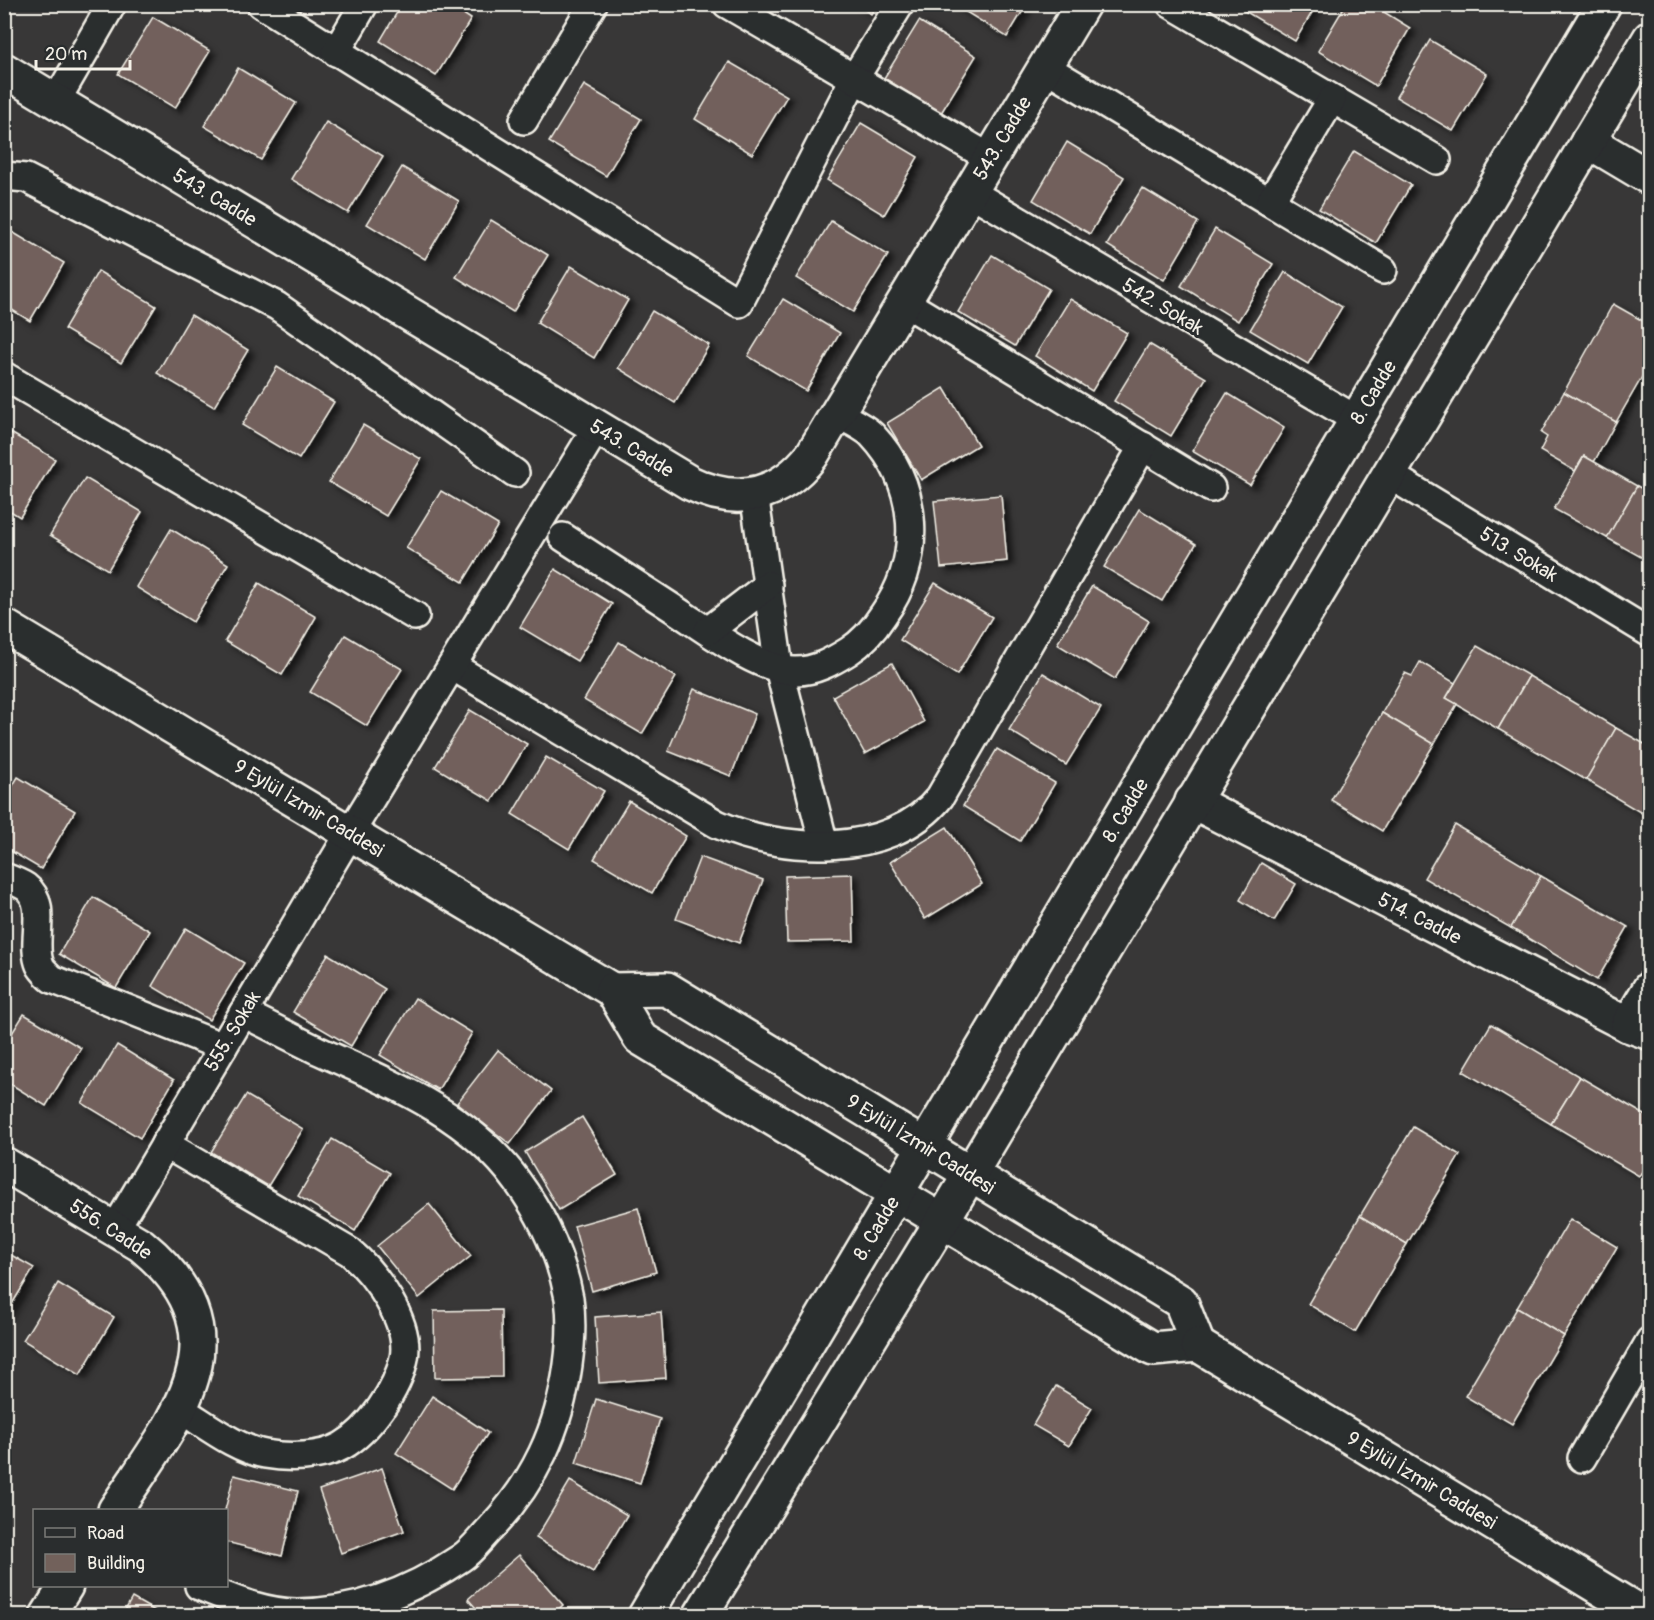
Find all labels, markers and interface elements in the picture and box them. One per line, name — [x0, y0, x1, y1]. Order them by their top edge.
scale bar — [36, 33, 130, 71]
text: 20 m — [45, 43, 87, 66]
street label: 543. Cadde — [968, 92, 1037, 185]
street label: 543. Cadde — [168, 163, 261, 232]
street label: 542. Sokak — [1117, 272, 1209, 341]
street label: 8. Cadde — [1345, 356, 1402, 429]
street label: 543. Cadde — [585, 414, 678, 483]
street label: 513. Sokak — [1475, 521, 1563, 588]
street label: 9 Eylül İzmir Caddesi — [229, 754, 388, 863]
street label: 8. Cadde — [1097, 774, 1154, 847]
street label: 514. Cadde — [1374, 887, 1466, 950]
street label: 555. Sokak — [199, 986, 267, 1076]
street label: 9 Eylül İzmir Caddesi — [842, 1089, 1000, 1200]
street label: 8. Cadde — [848, 1192, 905, 1265]
street label: 556. Cadde — [65, 1194, 157, 1265]
street label: 9 Eylül İzmir Caddesi — [1342, 1426, 1501, 1535]
legend — [33, 1509, 228, 1587]
text: Road — [87, 1522, 124, 1545]
text: Building — [87, 1552, 145, 1575]

